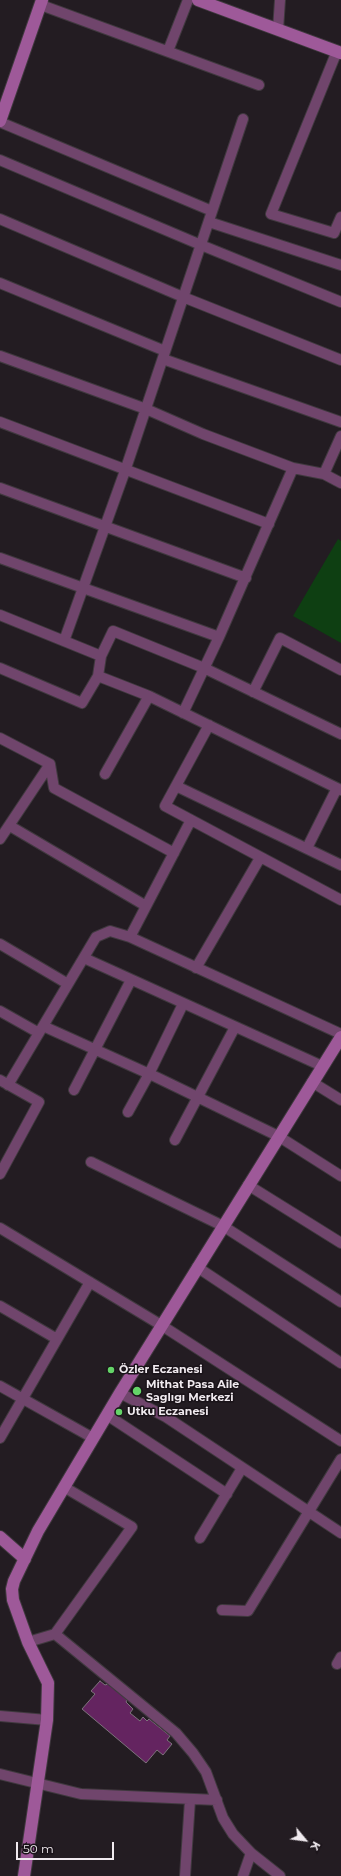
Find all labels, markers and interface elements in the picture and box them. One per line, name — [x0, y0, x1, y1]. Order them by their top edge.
place label: Özler Eczanesi — [119, 1363, 203, 1377]
marker: Özler Eczanesi — [106, 1365, 116, 1375]
place label: Mithat Pasa Aile Saglıgı Merkezi — [146, 1378, 239, 1404]
marker: Mithat Pasa Aile Saglıgı Merkezi — [131, 1385, 143, 1397]
place label: Utku Eczanesi — [127, 1405, 208, 1419]
marker: Utku Eczanesi — [114, 1407, 124, 1417]
north arrow — [285, 1820, 325, 1860]
scale bar — [18, 1834, 116, 1860]
text: K — [307, 1839, 324, 1853]
text: 50 m — [23, 1841, 54, 1856]

